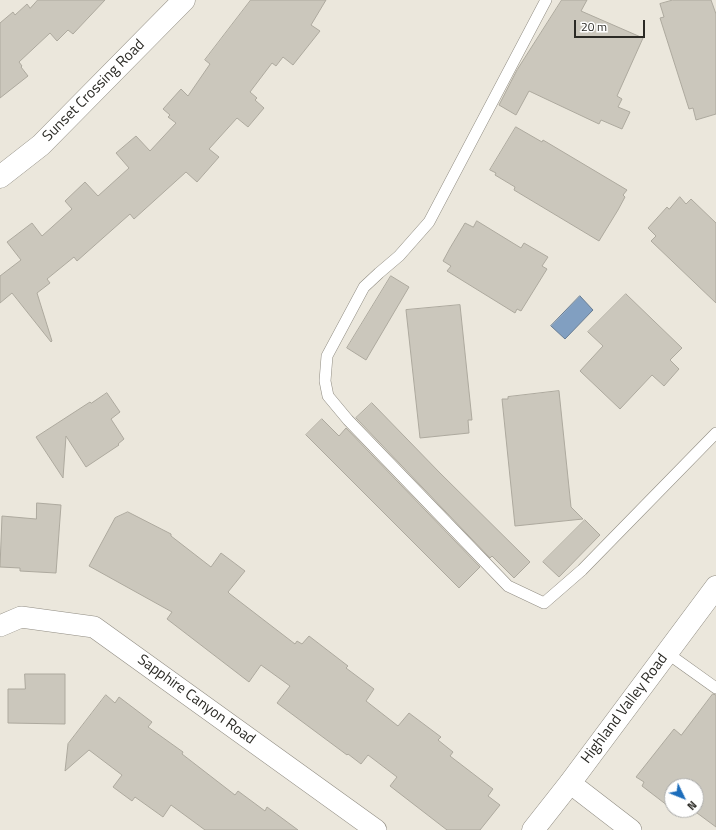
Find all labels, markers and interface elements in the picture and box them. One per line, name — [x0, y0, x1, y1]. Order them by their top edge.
scale bar — [576, 12, 647, 38]
text: 20 m — [581, 17, 607, 36]
street label: Sunset Crossing Road — [39, 36, 149, 146]
street label: Sapphire Canyon Road — [134, 651, 258, 749]
street label: Highland Valley Road — [578, 651, 672, 767]
north arrow — [664, 778, 704, 818]
text: N — [684, 797, 700, 814]

